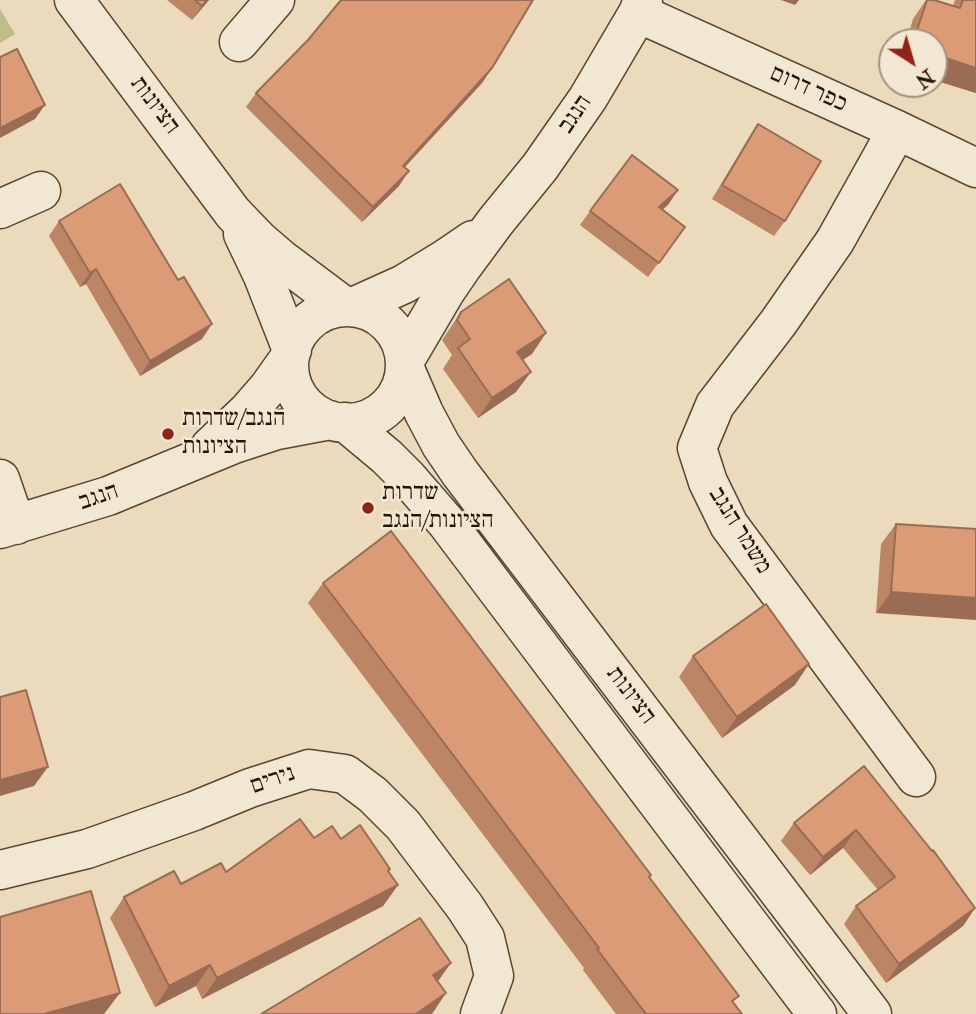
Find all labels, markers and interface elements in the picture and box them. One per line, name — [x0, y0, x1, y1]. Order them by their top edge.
north arrow — [878, 28, 948, 98]
street label: כפר דרום — [765, 60, 851, 120]
text: N — [910, 63, 938, 93]
street label: הציונות — [123, 71, 185, 141]
street label: הנגב — [553, 90, 599, 140]
place label: הנגב/שדרות הציונות — [182, 406, 285, 462]
marker: הנגב/שדרות הציונות — [160, 426, 176, 442]
street label: הנגב — [75, 478, 123, 518]
place label: שדרות הציונות/הנגב — [382, 480, 494, 536]
street label: משמר הנגב — [701, 482, 777, 580]
marker: שדרות הציונות/הנגב — [360, 500, 376, 516]
street label: הציונות — [599, 661, 661, 731]
street label: נירים — [247, 760, 299, 802]

